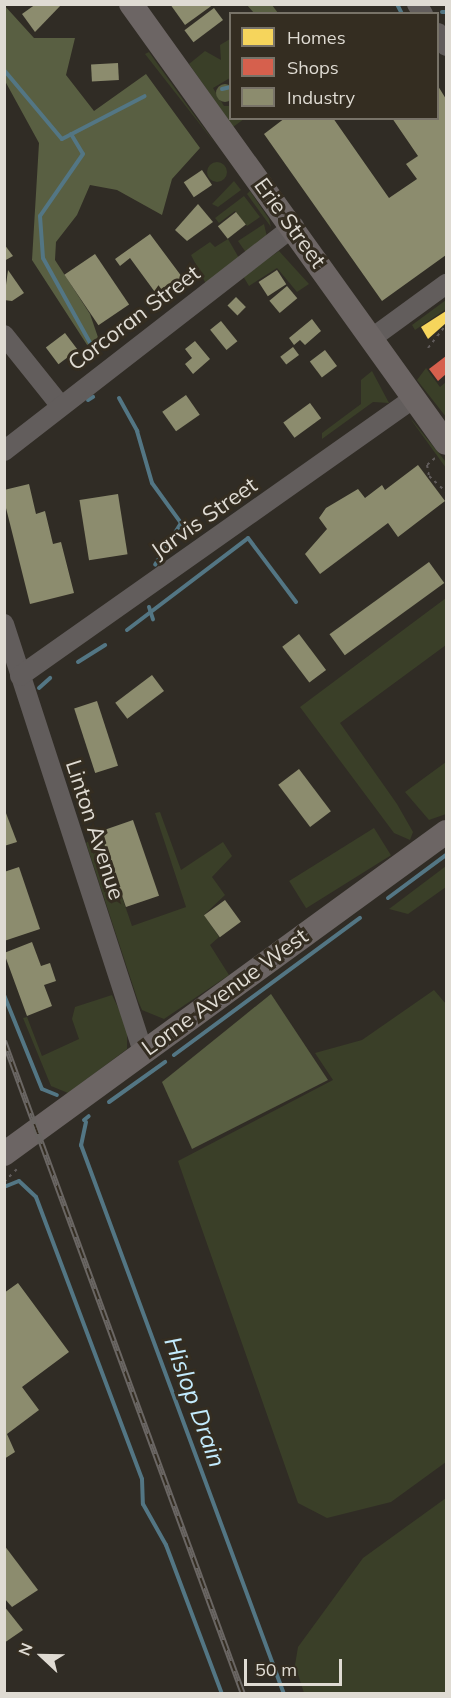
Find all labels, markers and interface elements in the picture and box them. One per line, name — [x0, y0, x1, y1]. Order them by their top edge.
legend — [229, 12, 439, 120]
text: Homes — [287, 26, 346, 49]
text: Shops — [287, 56, 339, 79]
text: Industry — [287, 86, 355, 109]
street label: Erie Street — [249, 173, 331, 273]
street label: Corcoran Street — [63, 260, 205, 376]
street label: Jarvis Street — [146, 472, 262, 564]
street label: Linton Avenue — [60, 757, 130, 903]
street label: Lorne Avenue West — [137, 923, 313, 1061]
water label: Hislop Drain — [158, 1333, 232, 1471]
north arrow — [12, 1626, 72, 1686]
text: N — [14, 1640, 37, 1659]
scale bar — [247, 1647, 344, 1685]
text: 50 m — [255, 1658, 297, 1681]

